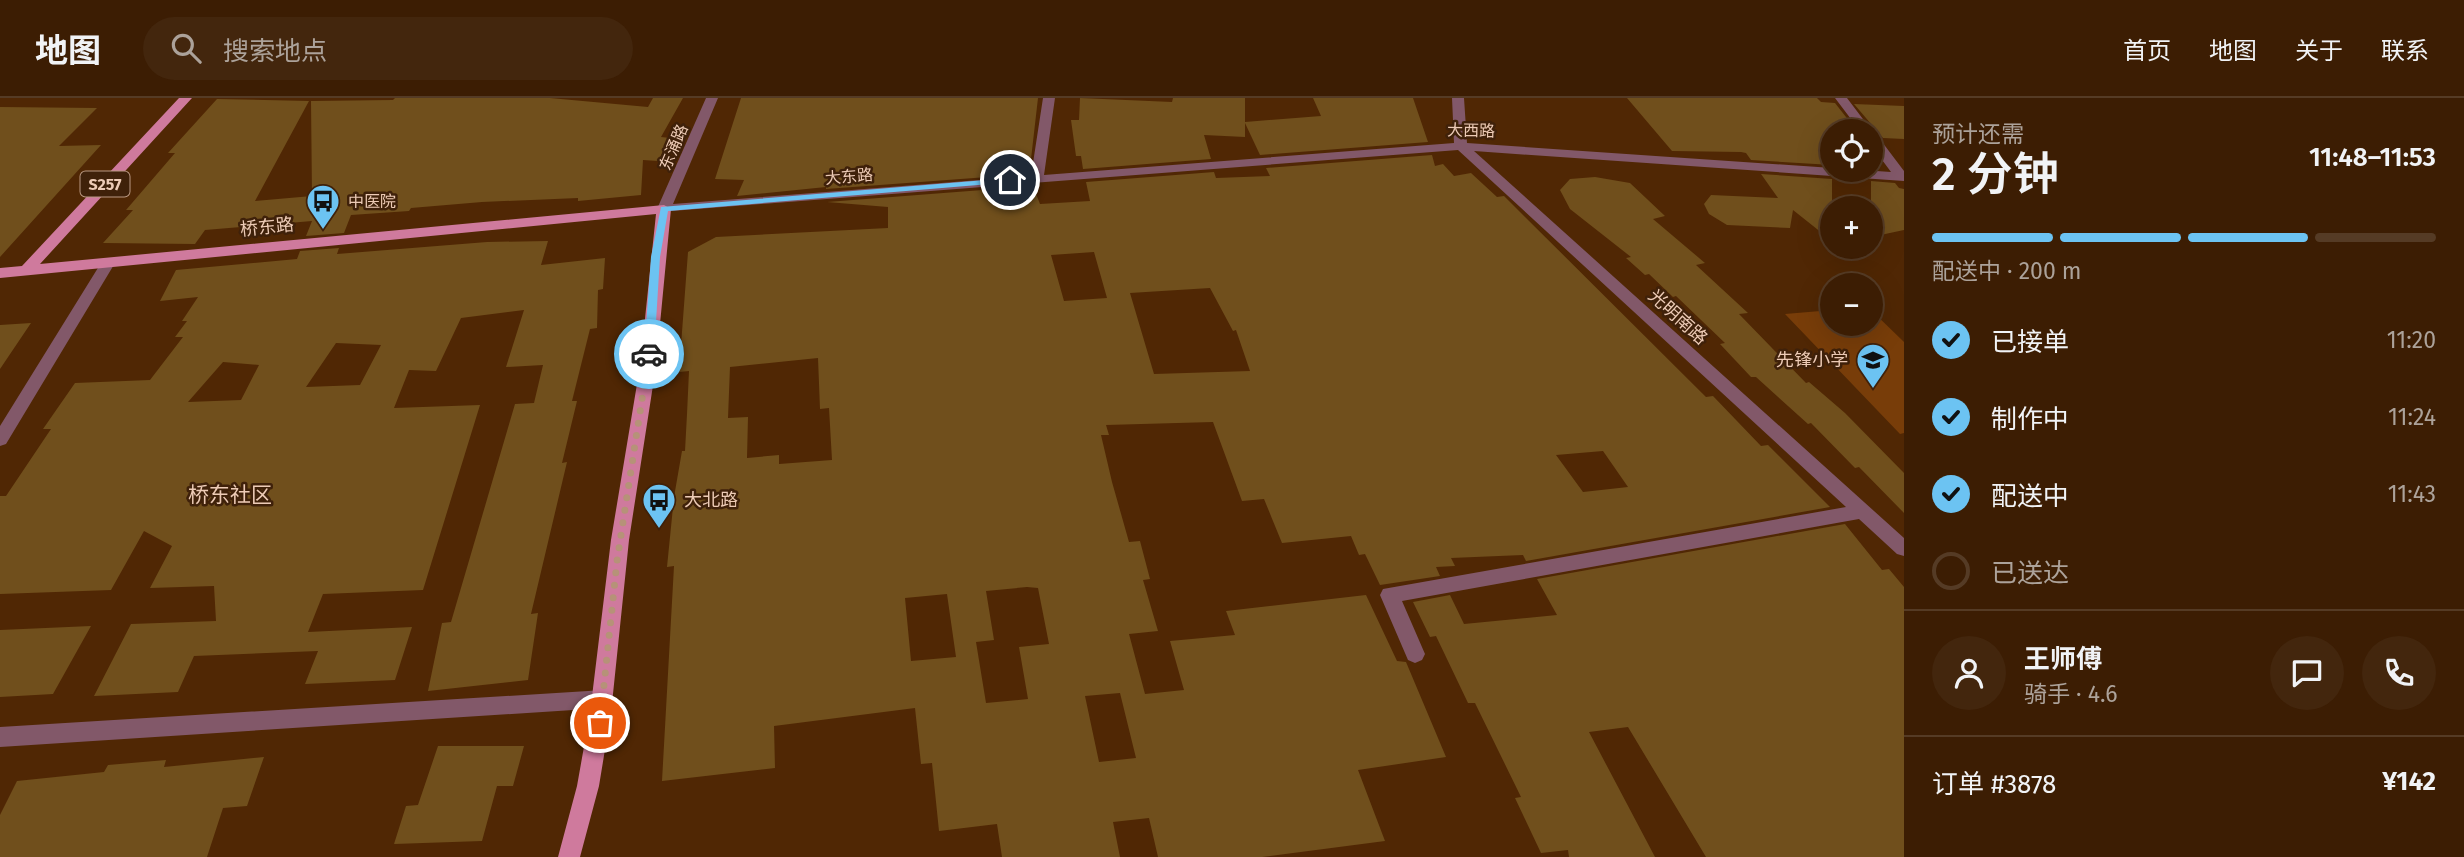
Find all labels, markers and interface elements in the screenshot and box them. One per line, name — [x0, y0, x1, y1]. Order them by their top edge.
search box — [143, 17, 633, 80]
icon: search — [167, 29, 205, 67]
text: 地图 — [35, 31, 101, 71]
text: 搜索地点 — [223, 36, 327, 67]
text: 首页 — [2123, 37, 2171, 65]
text: 地图 — [2209, 37, 2257, 65]
text: 关于 — [2295, 37, 2343, 65]
text: 联系 — [2381, 37, 2429, 65]
map controls — [1820, 119, 1883, 336]
button: locate — [1820, 119, 1883, 182]
text: 预计还需 — [1932, 120, 2024, 148]
street label: 东涌路 — [655, 121, 692, 173]
street label: 大西路 — [1447, 121, 1495, 140]
text: 11:48–11:53 — [2309, 142, 2436, 173]
text: 2 分钟 — [1932, 147, 2059, 202]
pin — [980, 150, 1040, 210]
icon: home — [991, 161, 1029, 199]
street label: 大东路 — [824, 165, 874, 188]
road number: S257 — [80, 172, 130, 197]
bus stop icon: 中医院 — [304, 182, 342, 231]
place label: 中医院 — [348, 192, 396, 211]
button: + — [1820, 196, 1883, 259]
street label: 桥东路 — [239, 213, 295, 241]
text: 配送中 · 200 m — [1932, 257, 2082, 285]
button: − — [1820, 273, 1883, 336]
street label: 光明南路 — [1644, 285, 1712, 349]
courier — [614, 319, 684, 389]
icon: check — [1932, 321, 1970, 359]
text: 11:20 — [2387, 326, 2436, 354]
text: 已接单 — [1991, 327, 2069, 358]
icon: car — [630, 335, 668, 373]
school or university icon: 先锋小学 — [1854, 341, 1892, 390]
place label: 先锋小学 — [1776, 349, 1848, 371]
icon: check — [1932, 398, 1970, 436]
text: 11:24 — [2388, 403, 2436, 431]
text: 制作中 — [1991, 404, 2069, 435]
icon: check — [1932, 475, 1970, 513]
text: 11:43 — [2388, 480, 2436, 508]
bus stop icon: 大北路 — [640, 481, 678, 530]
text: 配送中 — [1991, 481, 2069, 512]
district label: 桥东社区 — [188, 482, 272, 508]
place label: 大北路 — [684, 489, 738, 511]
text: 已送达 — [1991, 558, 2069, 589]
button: person — [1932, 636, 2006, 710]
button: chat — [2270, 636, 2344, 710]
button: phone — [2362, 636, 2436, 710]
text: 王师傅 — [2024, 644, 2102, 675]
text: 骑手 · 4.6 — [2024, 680, 2118, 708]
pin — [570, 693, 630, 753]
icon: bag — [581, 704, 619, 742]
text: ¥142 — [2382, 766, 2436, 797]
text: 订单 #3878 — [1932, 769, 2056, 800]

